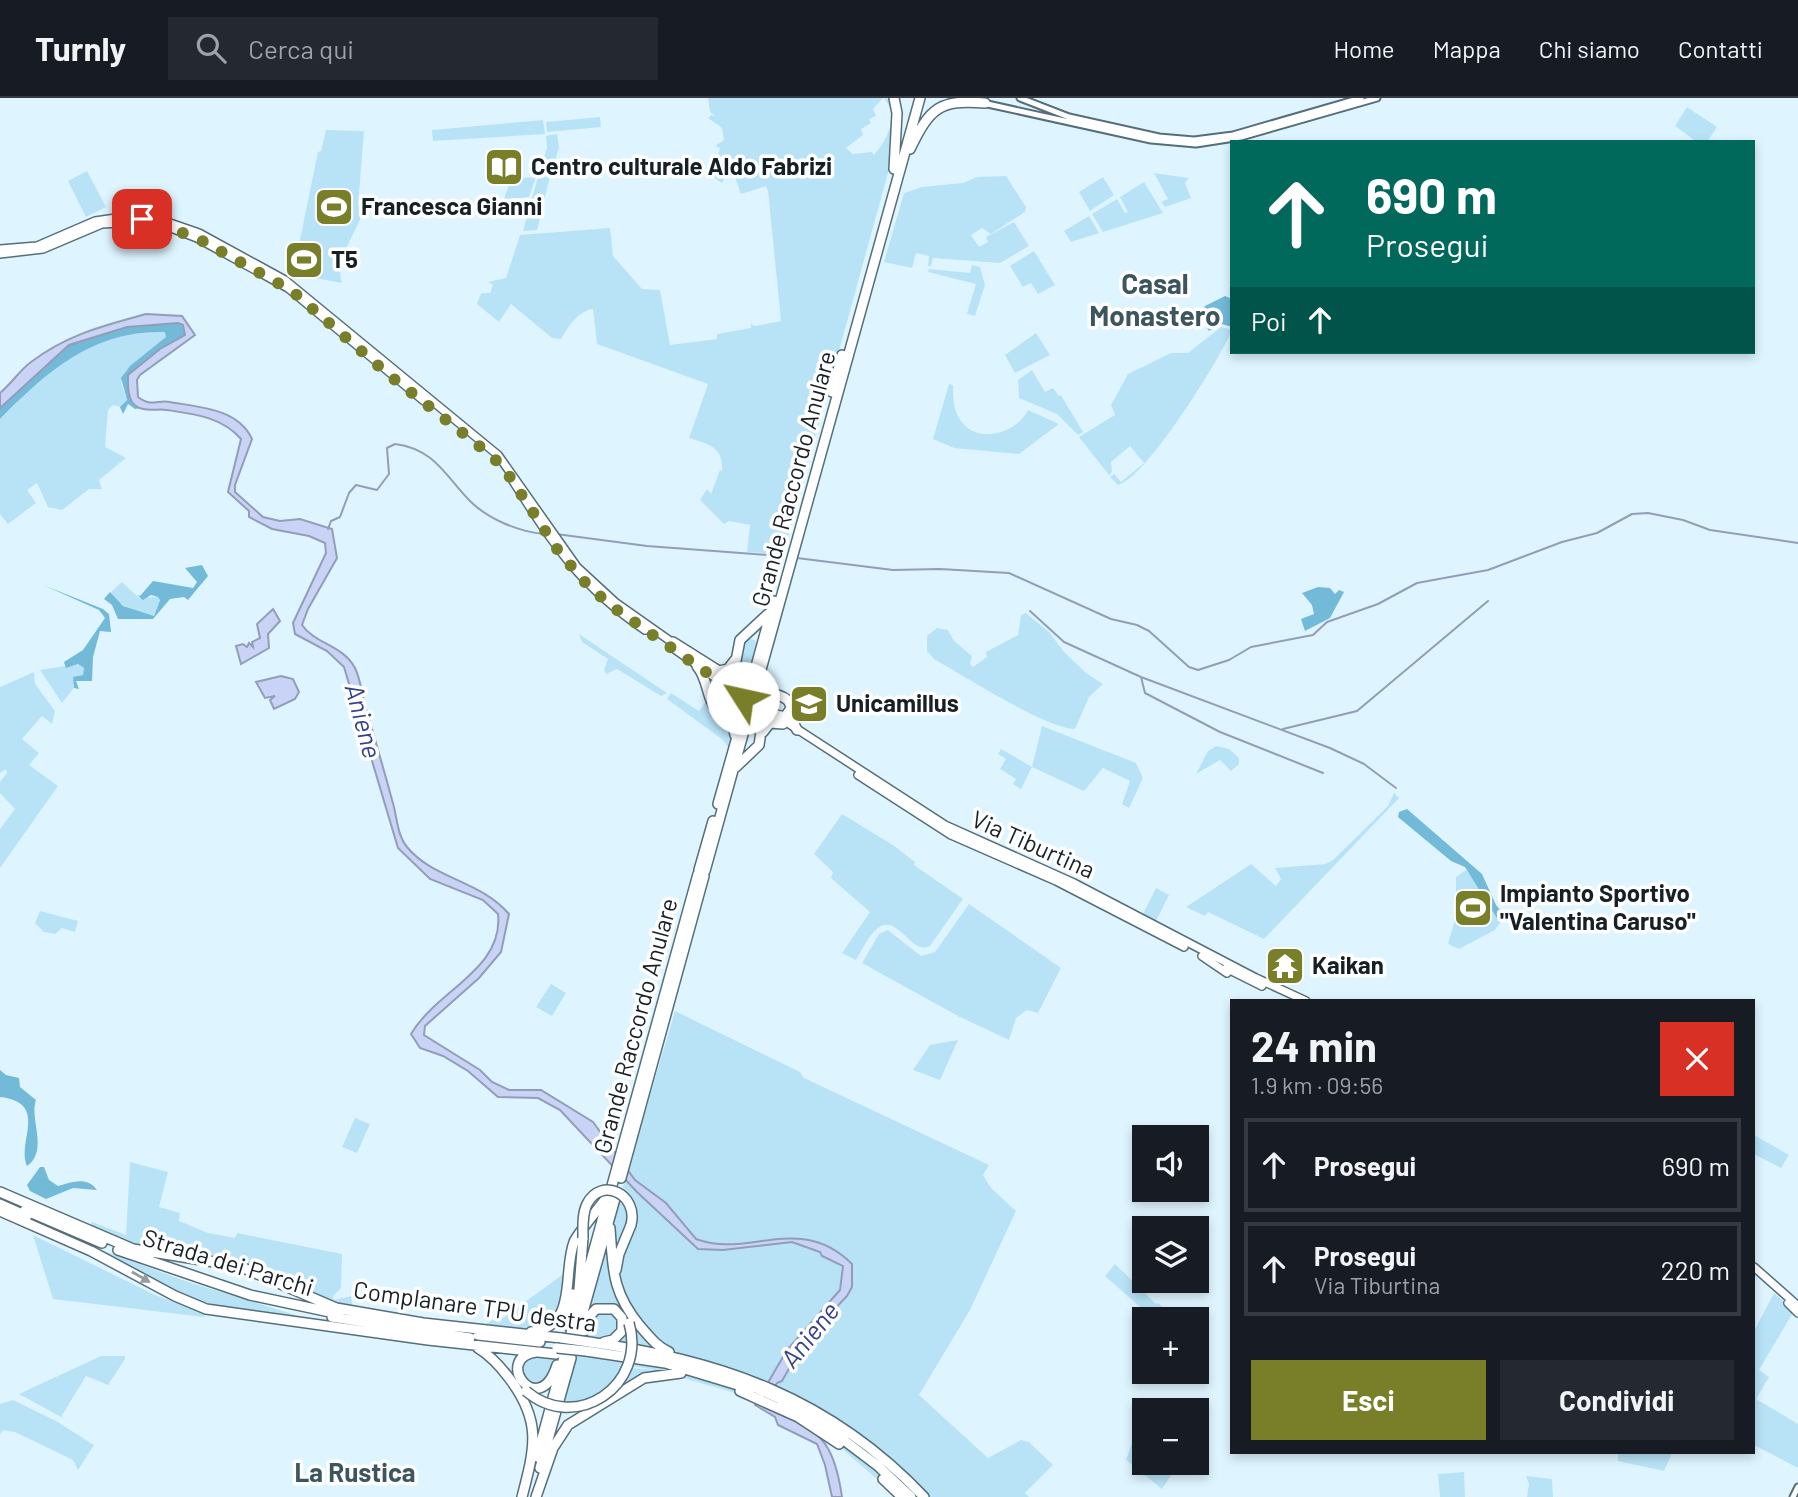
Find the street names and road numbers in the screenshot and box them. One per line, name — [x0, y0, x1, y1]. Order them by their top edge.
street label: Grande Raccordo Anulare — [744, 348, 841, 609]
street label: Via Tiburtina — [967, 804, 1100, 884]
street label: Grande Raccordo Anulare — [586, 895, 683, 1156]
street label: Strada dei Parchi — [139, 1222, 317, 1301]
street label: Complanare TPU destra — [352, 1274, 599, 1337]

